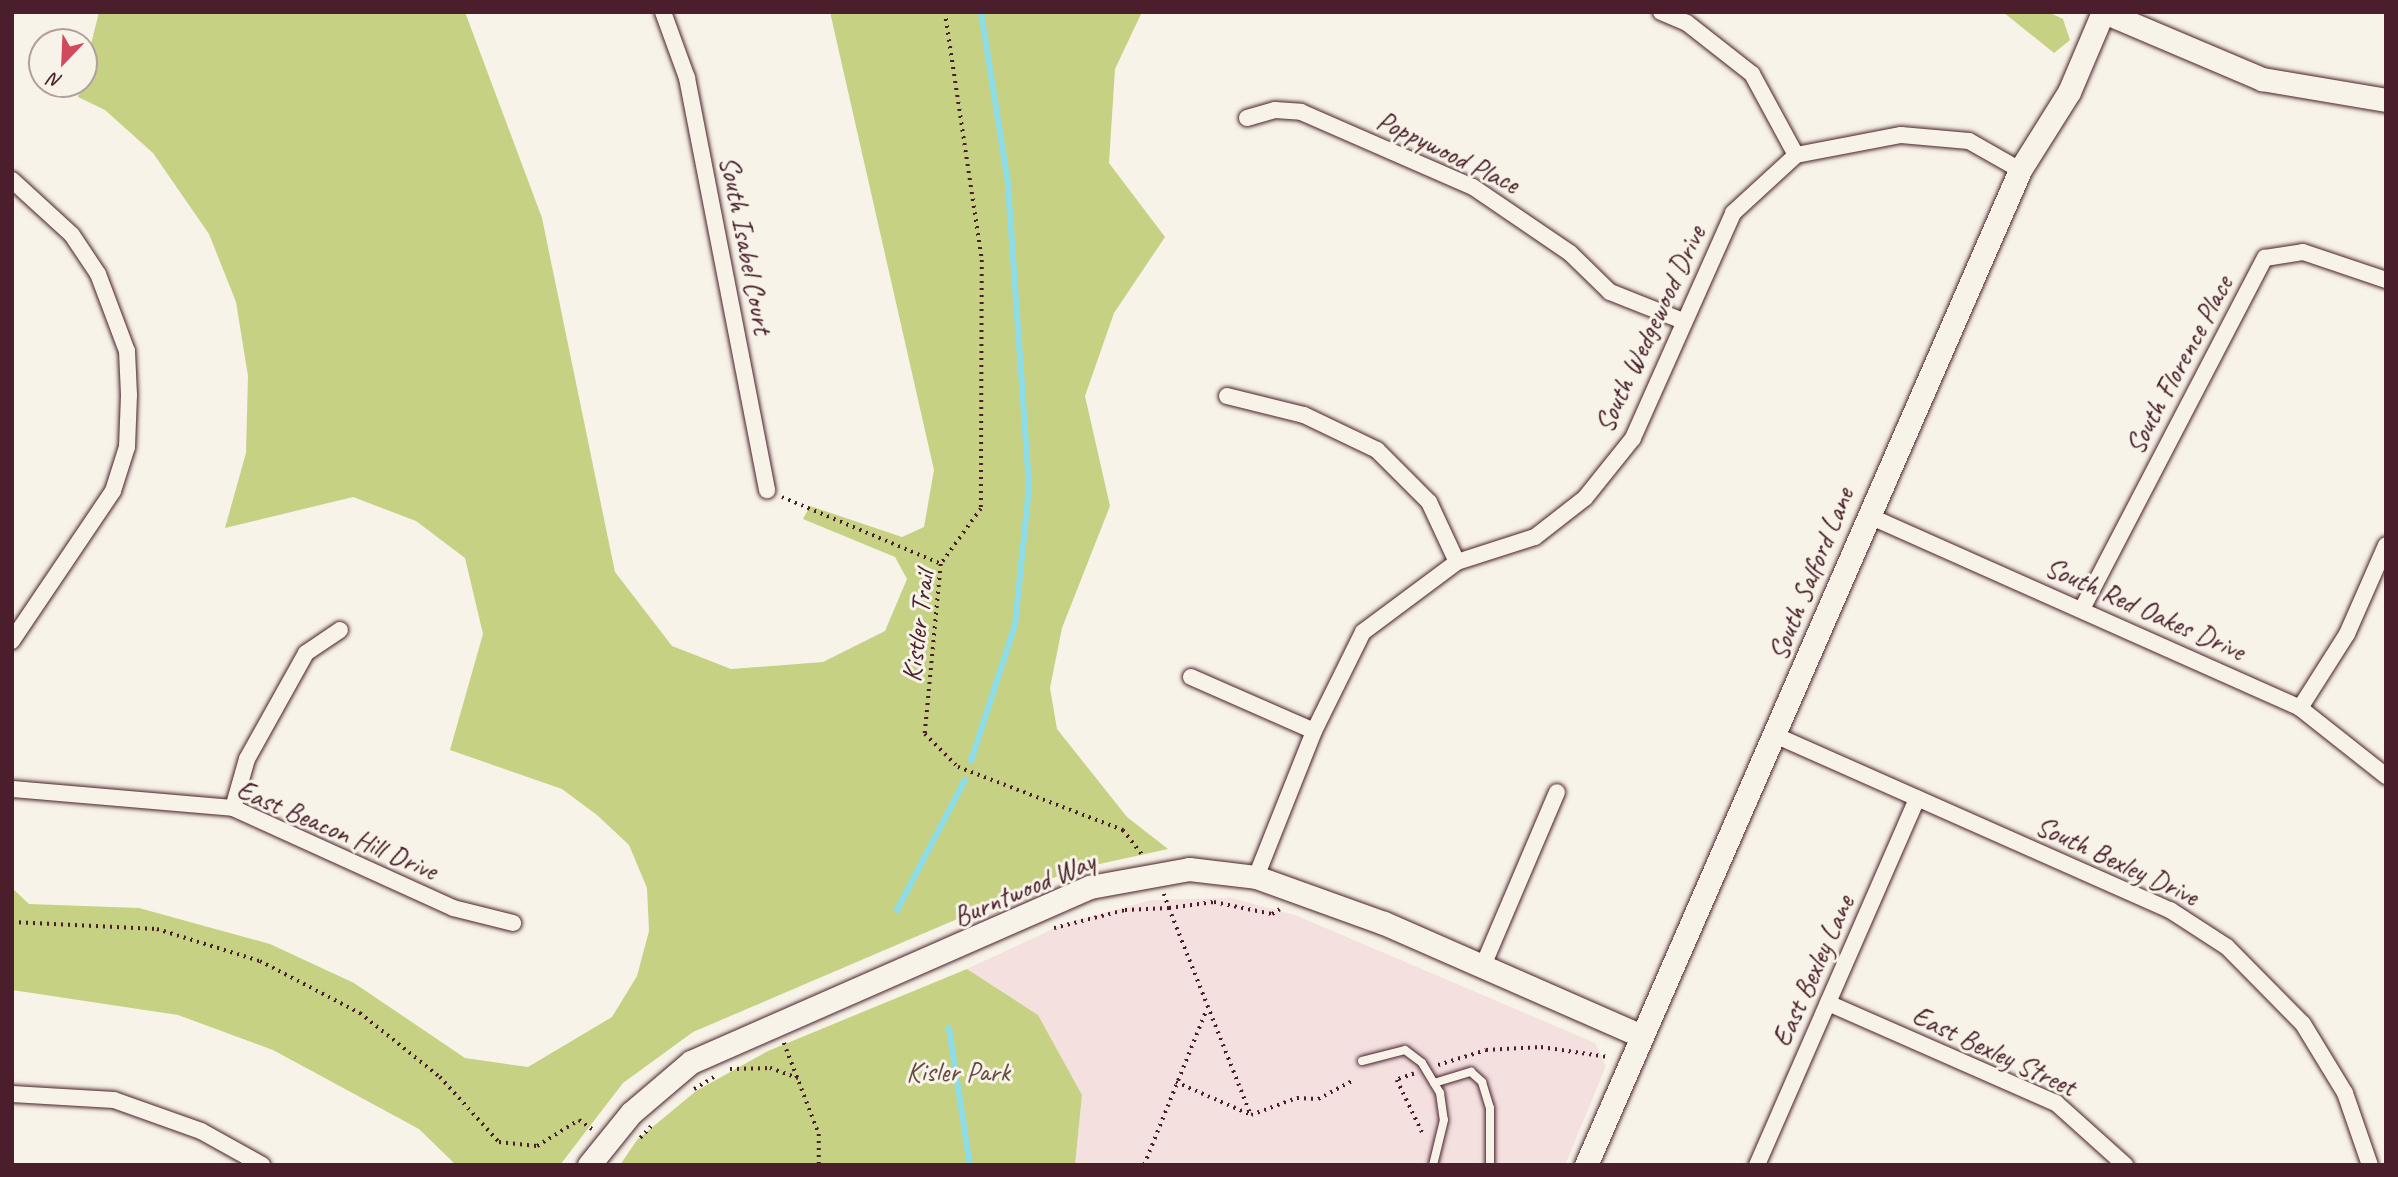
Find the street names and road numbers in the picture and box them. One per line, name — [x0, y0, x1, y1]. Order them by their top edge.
street label: Poppywood Place — [1371, 103, 1525, 201]
street label: South Isabel Court — [712, 153, 780, 337]
street label: South Wedgewood Drive — [1587, 220, 1713, 438]
street label: South Florence Place — [2118, 270, 2240, 460]
street label: South Salford Lane — [1761, 482, 1861, 666]
street label: South Red Oakes Drive — [2039, 550, 2251, 668]
street label: Kistler Trail — [895, 569, 941, 683]
street label: East Beacon Hill Drive — [232, 773, 442, 887]
street label: South Bexley Drive — [2030, 809, 2204, 913]
street label: Burntwood Way — [948, 844, 1100, 934]
street label: East Bexley Lane — [1765, 890, 1861, 1052]
street label: East Bexley Street — [1907, 998, 2081, 1104]

